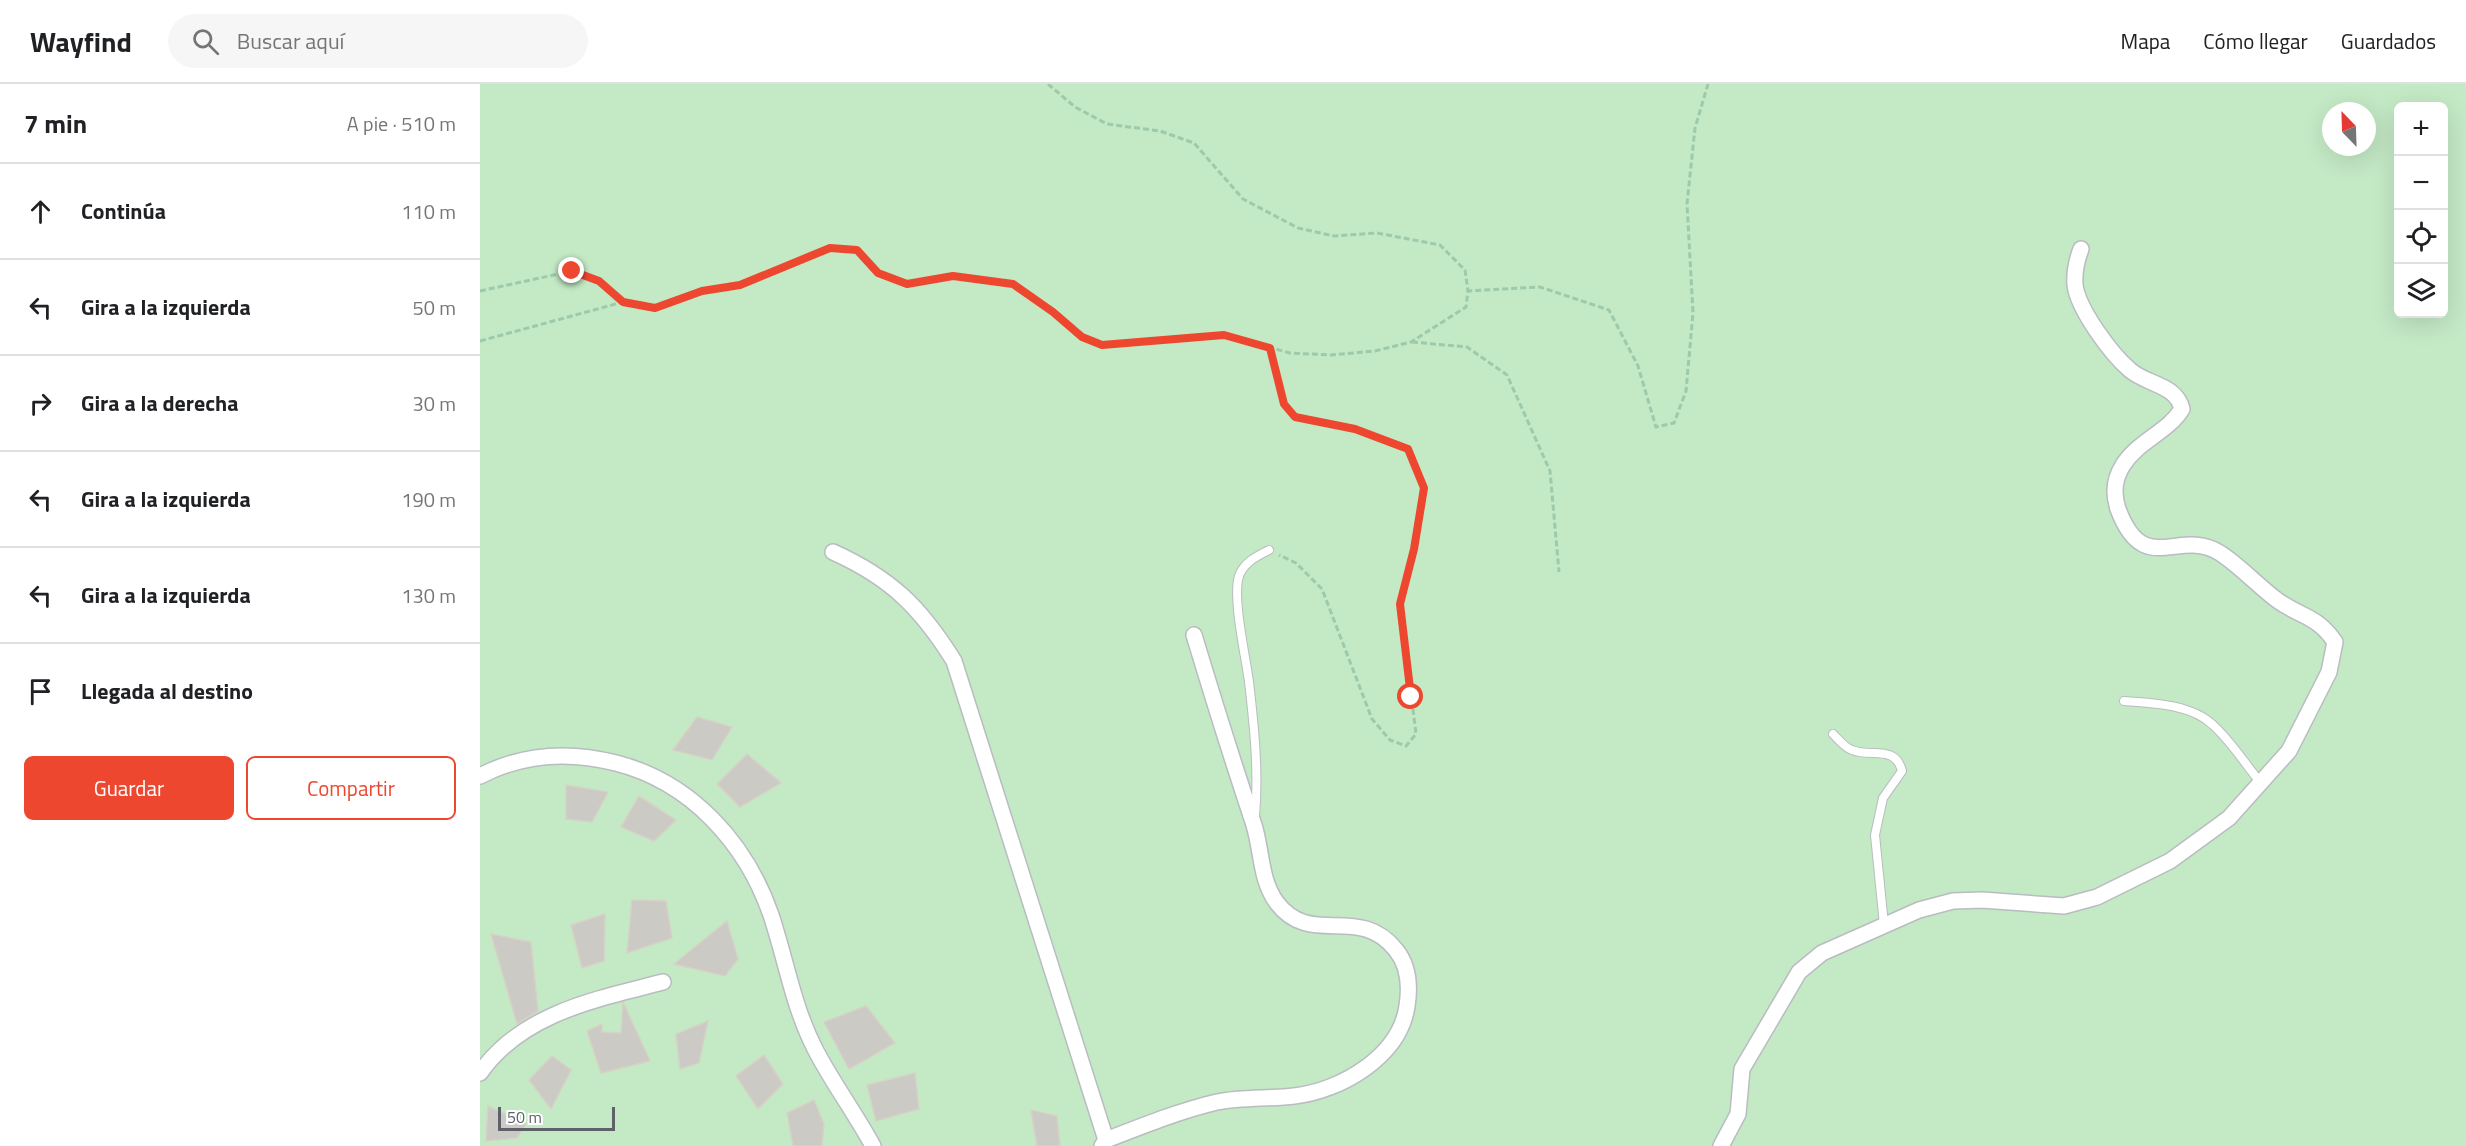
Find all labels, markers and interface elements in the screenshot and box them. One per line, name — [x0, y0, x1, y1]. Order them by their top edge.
search box — [168, 14, 588, 68]
text: Wayfind — [30, 20, 132, 63]
text: Buscar aquí — [237, 24, 344, 58]
icon: search — [189, 25, 222, 58]
text: Mapa — [2121, 25, 2170, 57]
text: Cómo llegar — [2203, 25, 2308, 57]
text: Guardados — [2341, 25, 2436, 57]
north arrow — [2322, 102, 2376, 156]
map controls — [2394, 102, 2448, 318]
button: + — [2394, 102, 2448, 156]
text: 7 min — [24, 104, 87, 143]
text: A pie · 510 m — [347, 108, 456, 139]
button: − — [2394, 156, 2448, 210]
text: Continúa — [81, 194, 166, 228]
icon: ahead — [24, 195, 57, 228]
text: 110 m — [401, 196, 456, 227]
button: locate — [2394, 210, 2448, 264]
route end — [558, 257, 584, 283]
button: layers — [2394, 264, 2448, 318]
text: Gira a la izquierda — [81, 290, 251, 324]
icon: left — [24, 291, 57, 324]
text: 50 m — [412, 292, 456, 323]
text: Gira a la derecha — [81, 386, 238, 420]
icon: right — [24, 387, 57, 420]
text: 30 m — [412, 388, 456, 419]
text: Gira a la izquierda — [81, 482, 251, 516]
icon: left — [24, 483, 57, 516]
text: 190 m — [401, 484, 456, 515]
text: Gira a la izquierda — [81, 578, 251, 612]
icon: left — [24, 579, 57, 612]
text: 130 m — [401, 580, 456, 611]
text: Llegada al destino — [81, 674, 253, 708]
icon: arrive — [24, 675, 57, 708]
route start — [1397, 683, 1423, 709]
button: Guardar — [24, 756, 234, 820]
button: Compartir — [246, 756, 456, 820]
scale bar — [498, 1104, 615, 1132]
text: 50 m — [507, 1105, 542, 1129]

